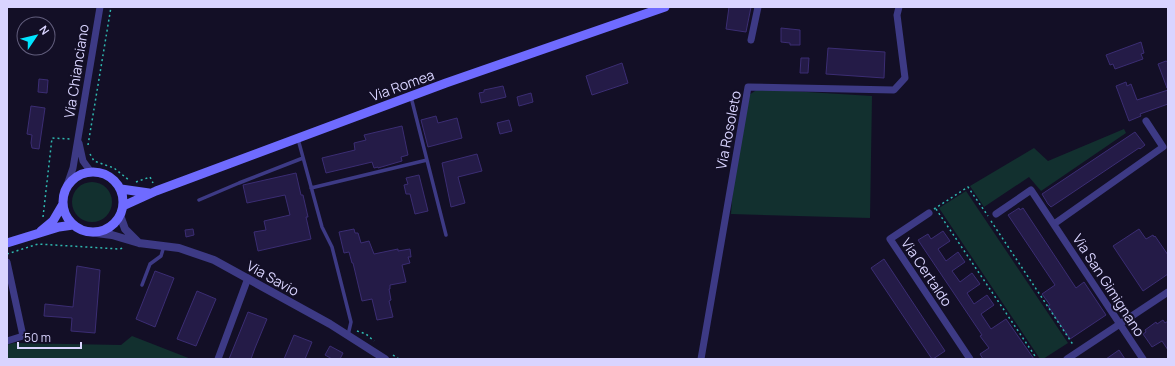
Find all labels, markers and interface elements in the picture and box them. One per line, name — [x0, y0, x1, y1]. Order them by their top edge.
north arrow — [16, 16, 56, 56]
text: N — [36, 22, 53, 38]
street label: Via Chianciano — [59, 23, 93, 119]
street label: Via Romea — [367, 65, 437, 105]
street label: Via Rosoleto — [711, 89, 745, 171]
street label: Via San Gimignano — [1069, 230, 1149, 340]
street label: Via Certaldo — [897, 234, 957, 310]
street label: Via Savio — [244, 256, 302, 300]
scale bar — [18, 324, 81, 350]
text: 50 m — [24, 329, 51, 346]

